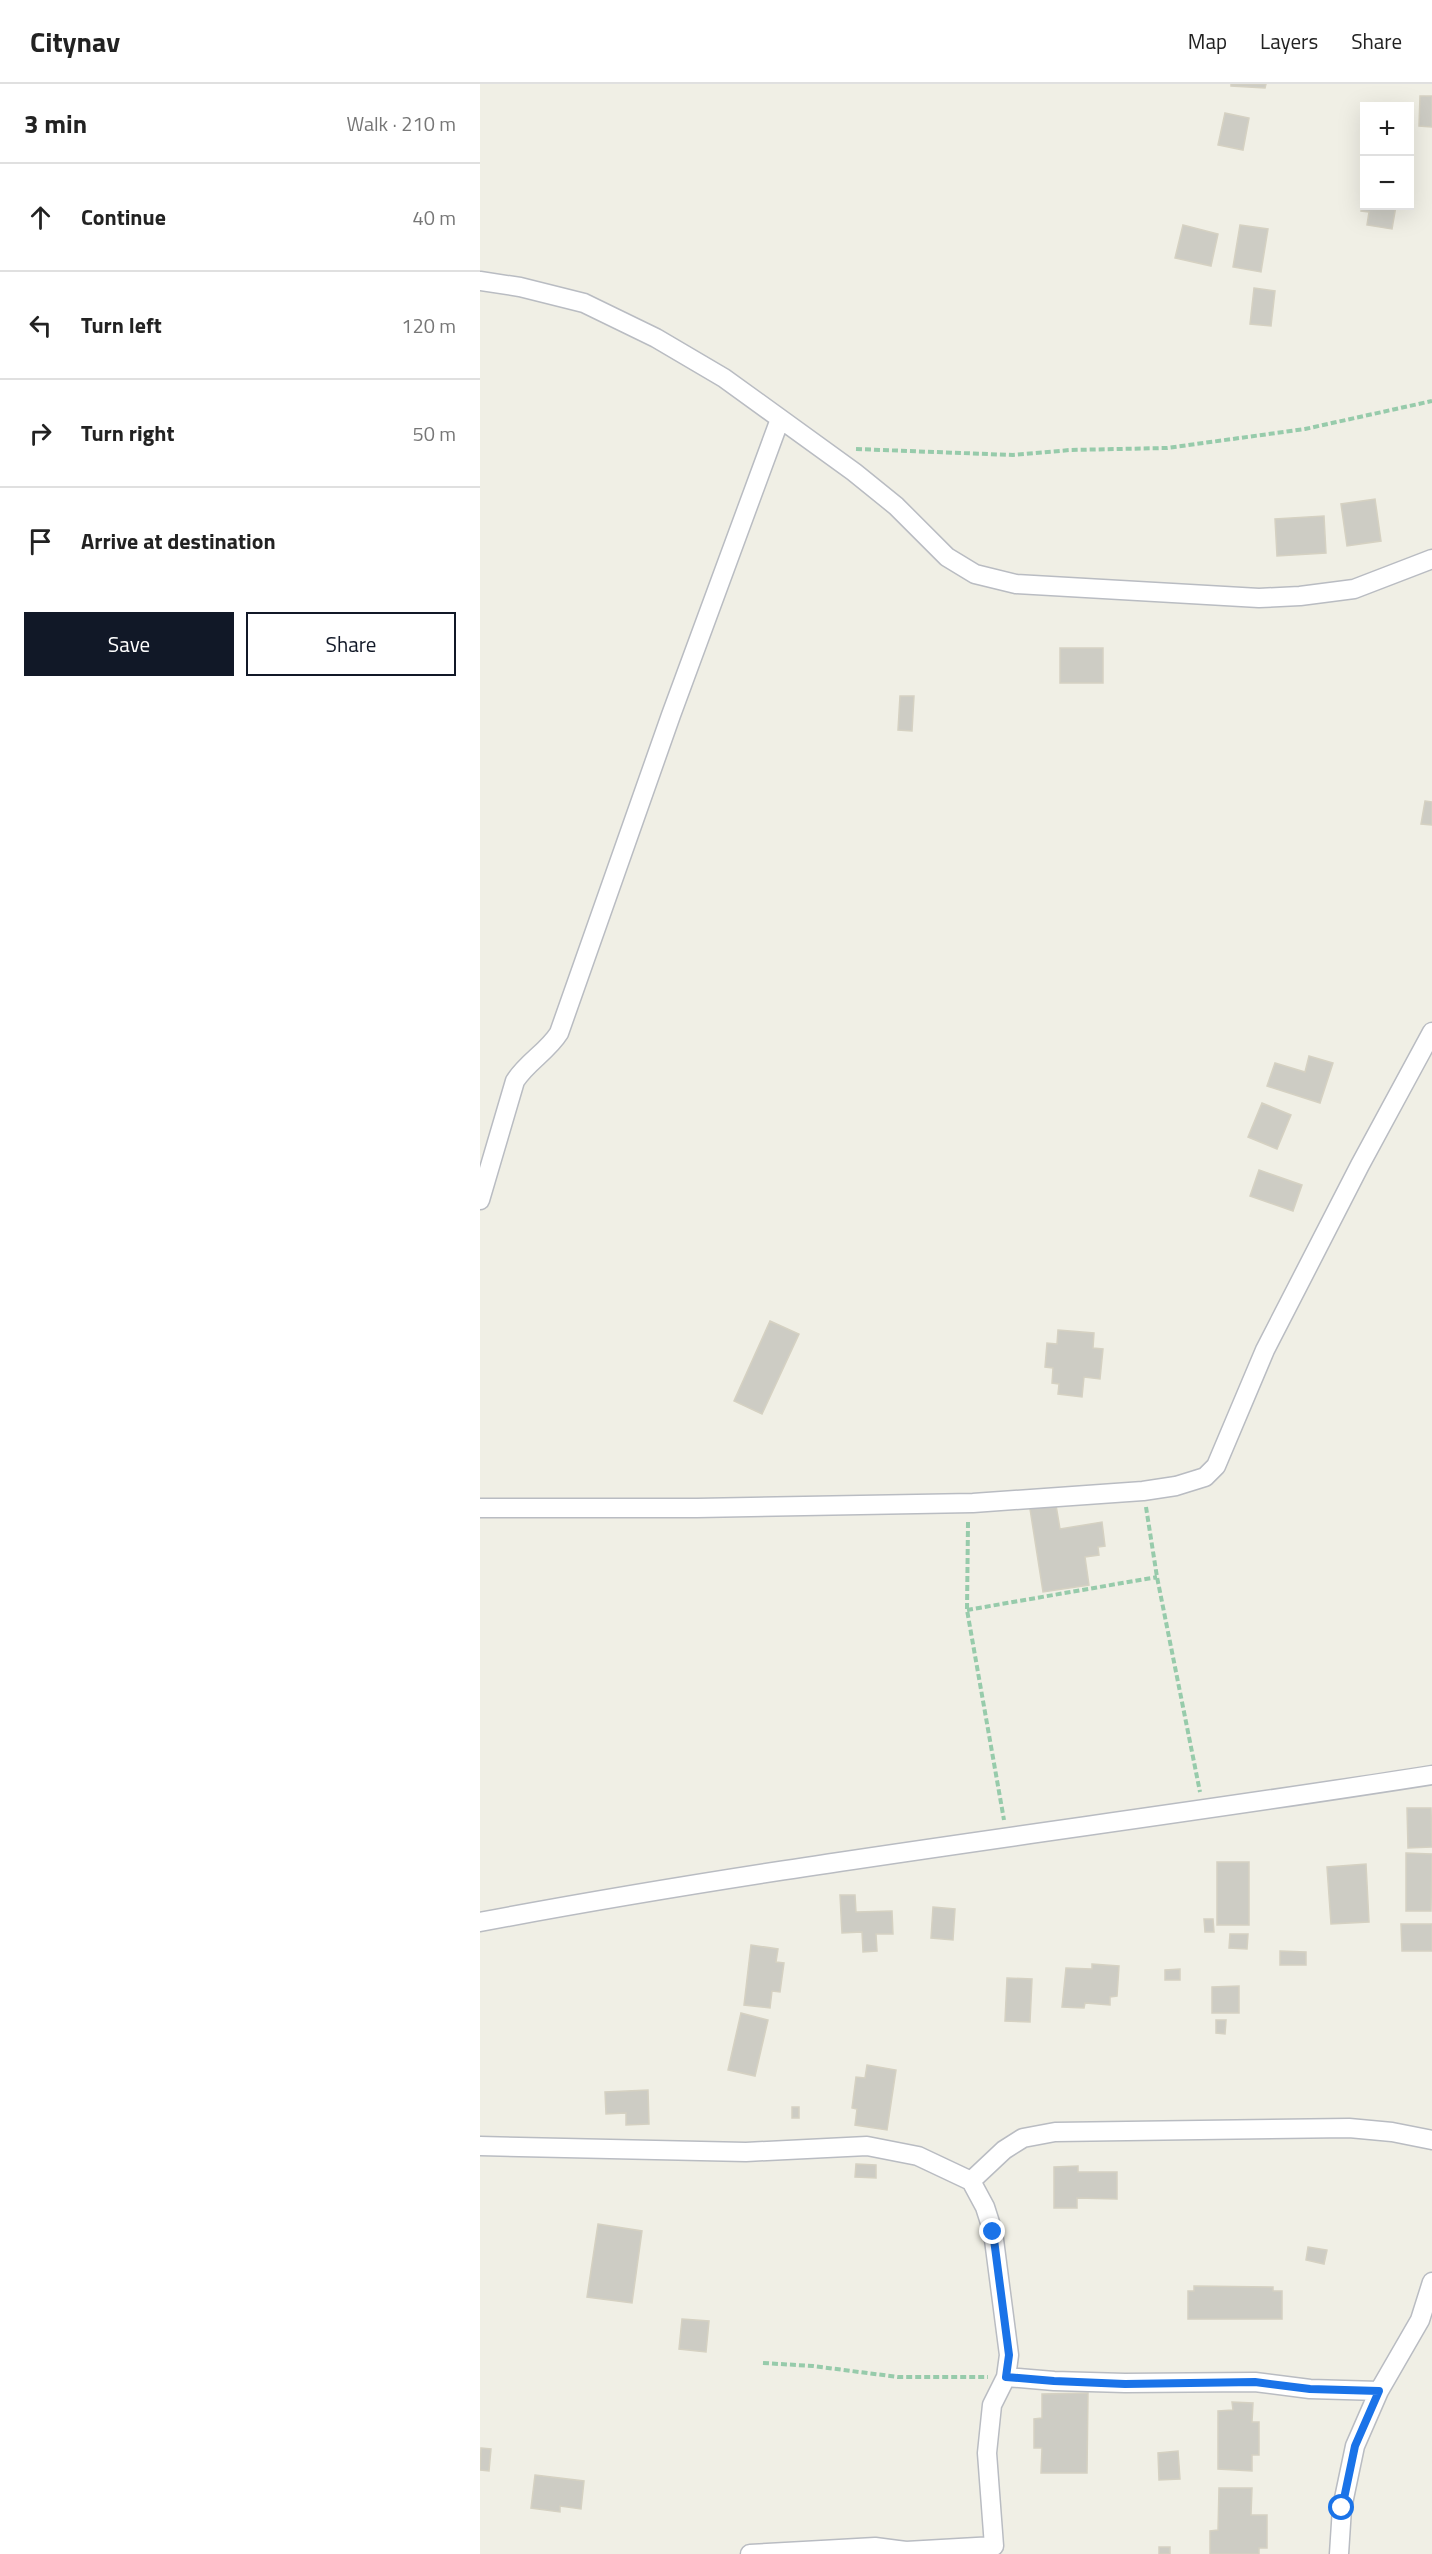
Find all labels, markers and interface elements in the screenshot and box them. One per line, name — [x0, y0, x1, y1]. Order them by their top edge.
text: Citynav — [30, 20, 120, 63]
text: Map — [1188, 25, 1227, 57]
text: Layers — [1260, 25, 1318, 57]
text: Share — [1351, 25, 1402, 57]
map controls — [1360, 102, 1414, 210]
button: + — [1360, 102, 1414, 156]
text: 3 min — [24, 104, 87, 143]
text: Walk · 210 m — [347, 108, 456, 139]
button: − — [1360, 156, 1414, 210]
text: Continue — [81, 200, 166, 234]
icon: ahead — [24, 201, 57, 234]
text: 40 m — [412, 202, 456, 233]
text: Turn left — [81, 308, 162, 342]
icon: left — [24, 309, 57, 342]
text: 120 m — [401, 310, 456, 341]
text: Turn right — [81, 416, 175, 450]
icon: right — [24, 417, 57, 450]
text: 50 m — [412, 418, 456, 449]
text: Arrive at destination — [81, 524, 276, 558]
icon: arrive — [24, 525, 57, 558]
button: Save — [24, 612, 234, 676]
button: Share — [246, 612, 456, 676]
route end — [979, 2218, 1005, 2244]
route start — [1328, 2494, 1354, 2520]

